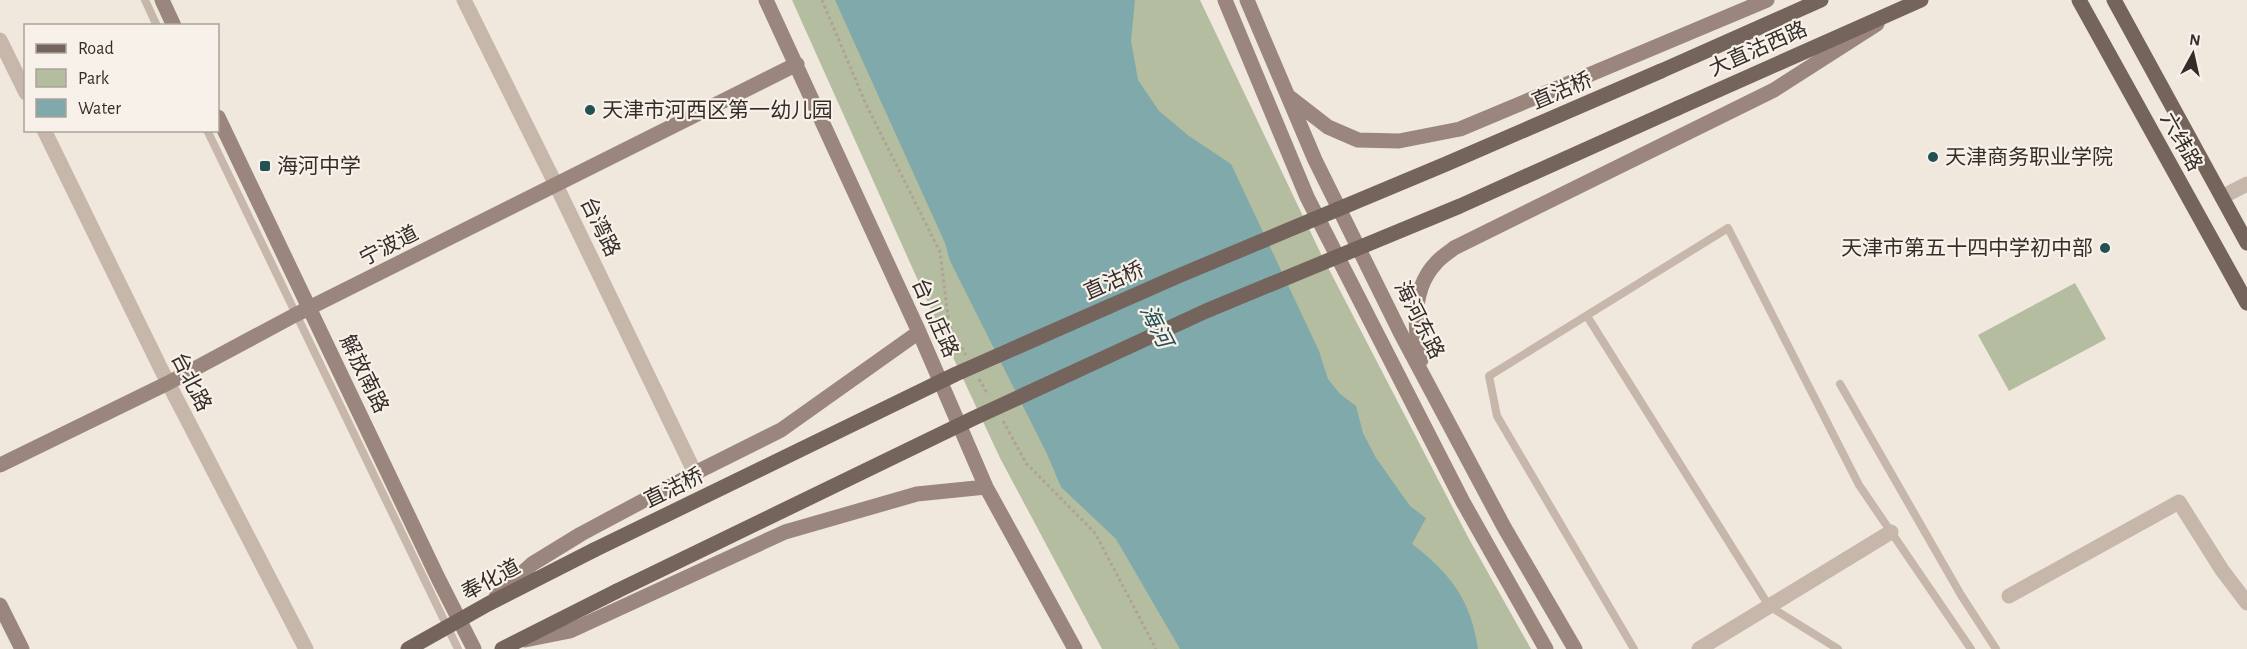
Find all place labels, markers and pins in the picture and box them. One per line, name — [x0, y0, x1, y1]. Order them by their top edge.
place label: 天津市河西区第一幼儿园 — [602, 99, 833, 121]
marker: 天津市河西区第一幼儿园 — [583, 103, 597, 117]
place label: 天津商务职业学院 — [1945, 146, 2113, 168]
marker: 天津商务职业学院 — [1926, 150, 1940, 164]
place label: 海河中学 — [277, 155, 361, 177]
marker: 海河中学 — [258, 159, 272, 173]
place label: 天津市第五十四中学初中部 — [1841, 237, 2093, 259]
marker: 天津市第五十四中学初中部 — [2098, 241, 2112, 255]

